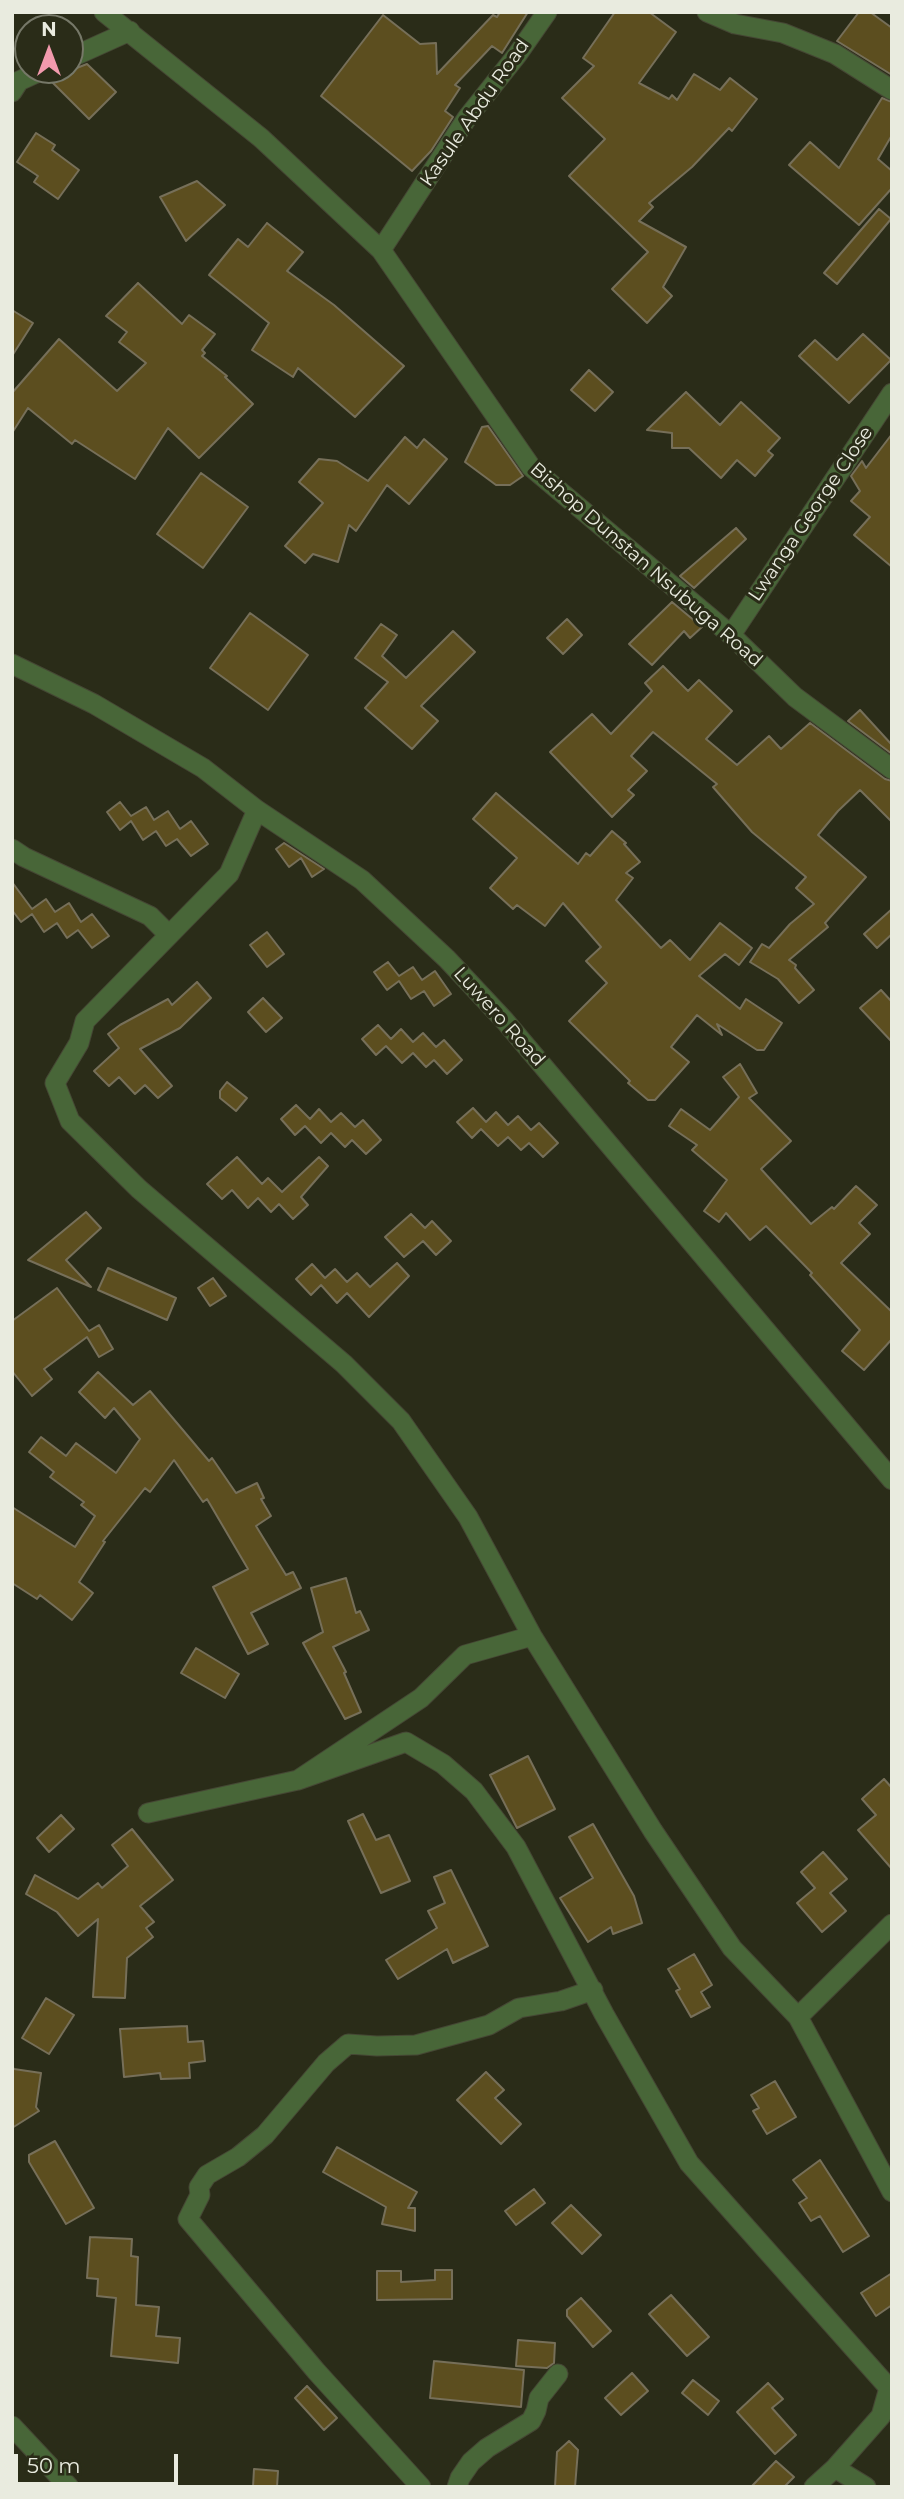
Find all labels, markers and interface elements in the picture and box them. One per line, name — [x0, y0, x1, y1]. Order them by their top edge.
north arrow — [14, 14, 84, 84]
text: N — [41, 18, 57, 41]
street label: Kasule Abdu Road — [416, 35, 534, 191]
street label: Lwanga George Close — [744, 422, 878, 606]
street label: Bishop Dunstan Nsubuga Road — [525, 458, 767, 672]
street label: Luwero Road — [448, 963, 550, 1071]
scale bar — [18, 2440, 182, 2484]
text: 50 m — [27, 2453, 81, 2478]

